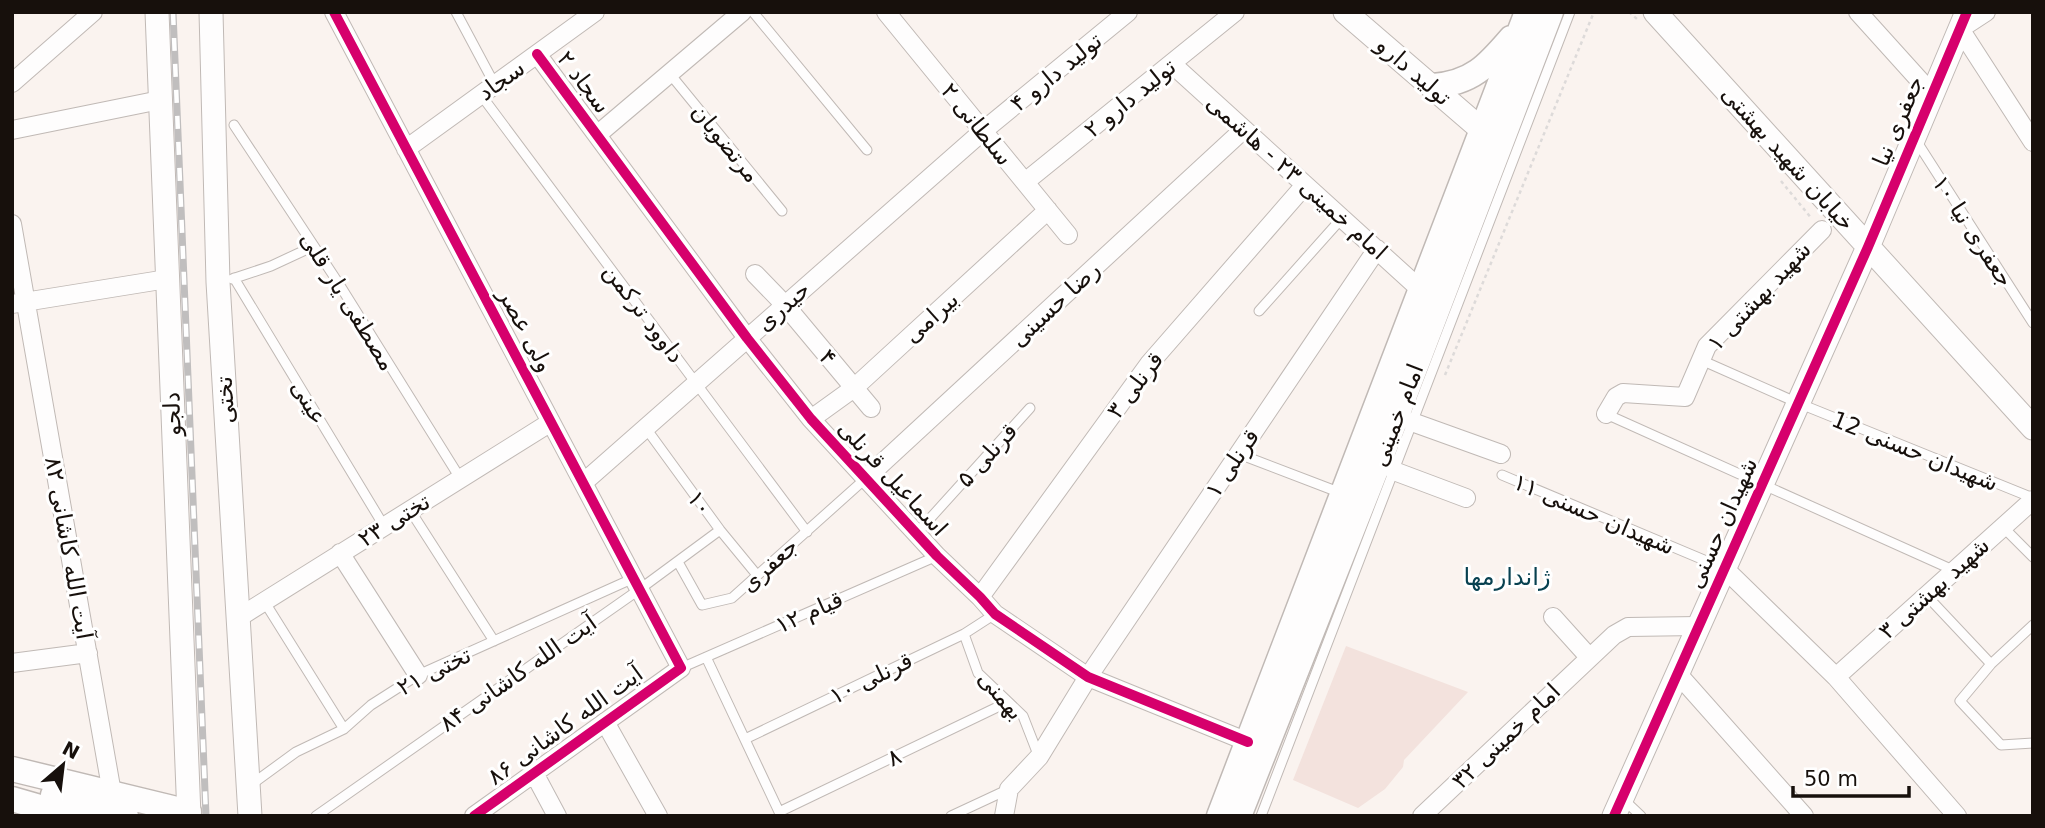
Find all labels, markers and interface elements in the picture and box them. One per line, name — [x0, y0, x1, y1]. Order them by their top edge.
street label: تولید دارو ۴ — [1005, 27, 1108, 118]
street label: تولید دارو — [1370, 31, 1457, 111]
street label: سجاد ۲ — [552, 46, 616, 118]
street label: تولید دارو ۲ — [1079, 53, 1182, 144]
street label: سجاد — [473, 54, 529, 106]
street label: جعفری نیا — [1867, 72, 1930, 170]
street label: ۲ سلطانی — [936, 78, 1018, 170]
street label: خیابان شهید بهشتی — [1715, 80, 1860, 236]
street label: امام خمینی ۲۳ - هاشمی — [1201, 89, 1393, 266]
street label: مرتضویان — [686, 98, 766, 188]
street label: جعفری نیا ۱۰ — [1927, 171, 2019, 292]
street label: مصطفی یار قلی — [294, 227, 401, 376]
street label: شهید بهشتی ۱ — [1702, 236, 1817, 357]
street label: رضا حسینی — [1005, 256, 1106, 353]
street label: داوود ترکمن — [598, 258, 690, 368]
street label: حیدری — [751, 276, 816, 337]
street label: ولی عصر — [492, 283, 559, 377]
street label: بیرامی — [899, 286, 964, 349]
street label: ۴ — [814, 344, 842, 370]
street label: قرنلی ۳ — [1102, 347, 1169, 424]
street label: امام خمینی — [1366, 360, 1429, 470]
street label: عینی — [286, 375, 332, 429]
street label: تختی — [211, 376, 239, 424]
street label: دلجو — [158, 392, 187, 437]
street label: شهیدان حسنی 12 — [1828, 406, 2002, 497]
street label: اسماعیل قرنلی — [832, 415, 953, 542]
street label: قرنلی ۵ — [952, 418, 1023, 493]
street label: قرنلی ۱ — [1200, 424, 1265, 503]
street label: آیت الله کاشانی ۸۲ — [40, 454, 99, 643]
street label: شهیدان حسنی — [1682, 454, 1763, 593]
street label: شهیدان حسنی ۱۱ — [1509, 468, 1678, 561]
street label: ۱۰ — [682, 485, 718, 521]
street label: تختی ۲۳ — [353, 488, 435, 552]
street label: شهید بهشتی ۳ — [1873, 532, 1995, 645]
street label: جعفری — [735, 533, 804, 598]
district label: ژاندارمها — [1463, 563, 1551, 591]
street label: ۱۲ قیام — [771, 586, 847, 639]
street label: آیت الله کاشانی ۸۴ — [434, 608, 603, 737]
street label: تختی ۲۱ — [393, 641, 475, 701]
street label: قرنلی ۱۰ — [825, 647, 917, 710]
street label: آیت الله کاشانی ۸۶ — [482, 658, 649, 790]
street label: بهمنی — [972, 665, 1029, 725]
street label: امام خمینی ۳۲ — [1447, 678, 1566, 795]
north arrow — [28, 730, 98, 800]
text: N — [59, 737, 83, 763]
street label: ۸ — [883, 743, 905, 771]
scale bar — [1793, 754, 1909, 798]
text: 50 m — [1804, 767, 1858, 791]

